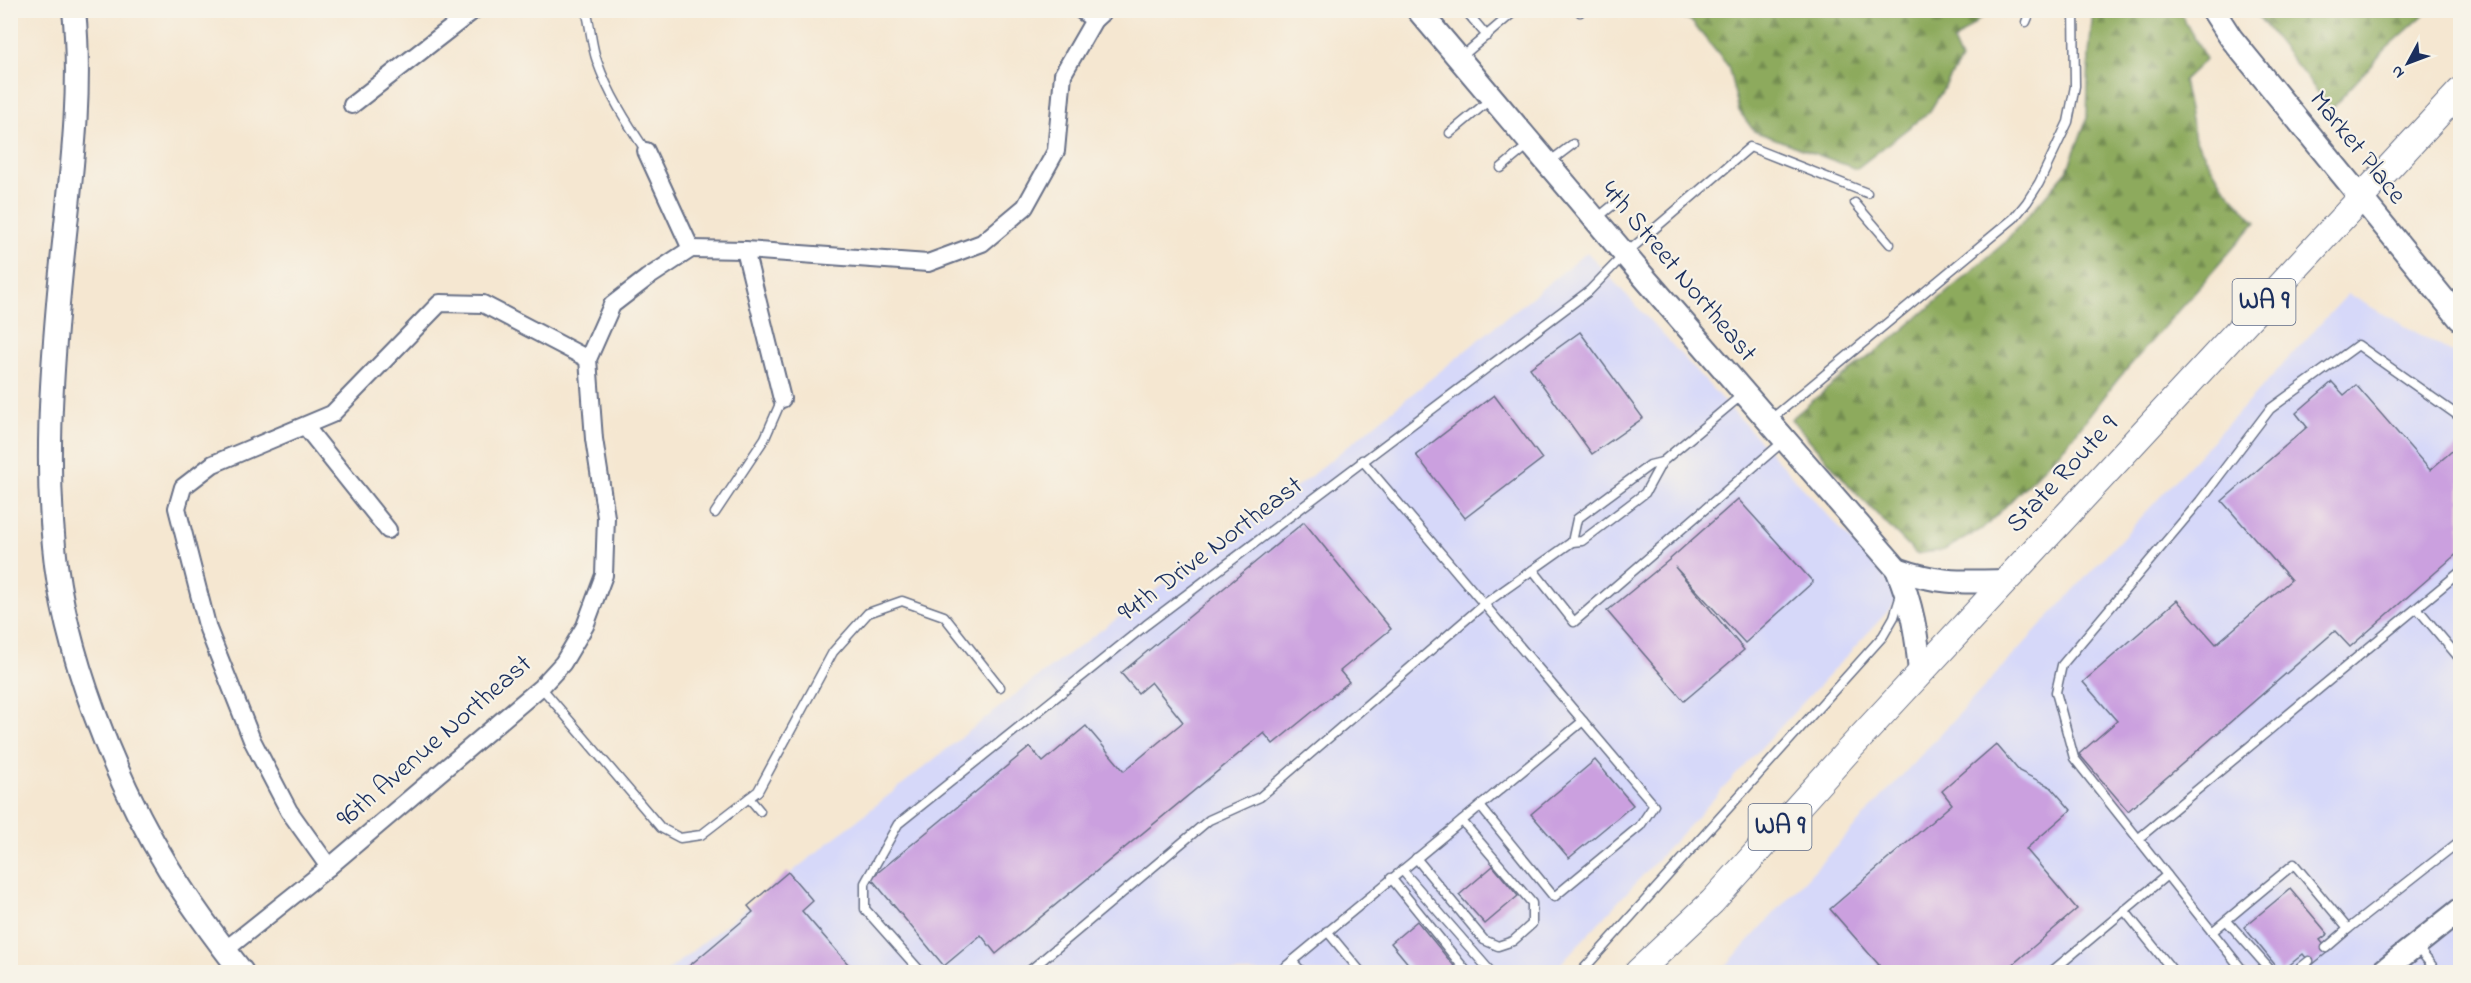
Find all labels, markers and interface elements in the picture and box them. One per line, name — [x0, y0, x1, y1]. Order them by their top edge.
north arrow — [2378, 33, 2438, 93]
text: N — [2385, 59, 2411, 83]
street label: Market Place — [2299, 83, 2416, 214]
street label: 4th Street Northeast — [1590, 173, 1766, 371]
road number: WA 9 — [2232, 279, 2296, 325]
street label: State Route 9 — [1998, 407, 2128, 543]
street label: 94th Drive Northeast — [1110, 467, 1312, 633]
street label: 96th Avenue Northeast — [329, 646, 541, 838]
road number: WA 9 — [1748, 804, 1812, 850]

